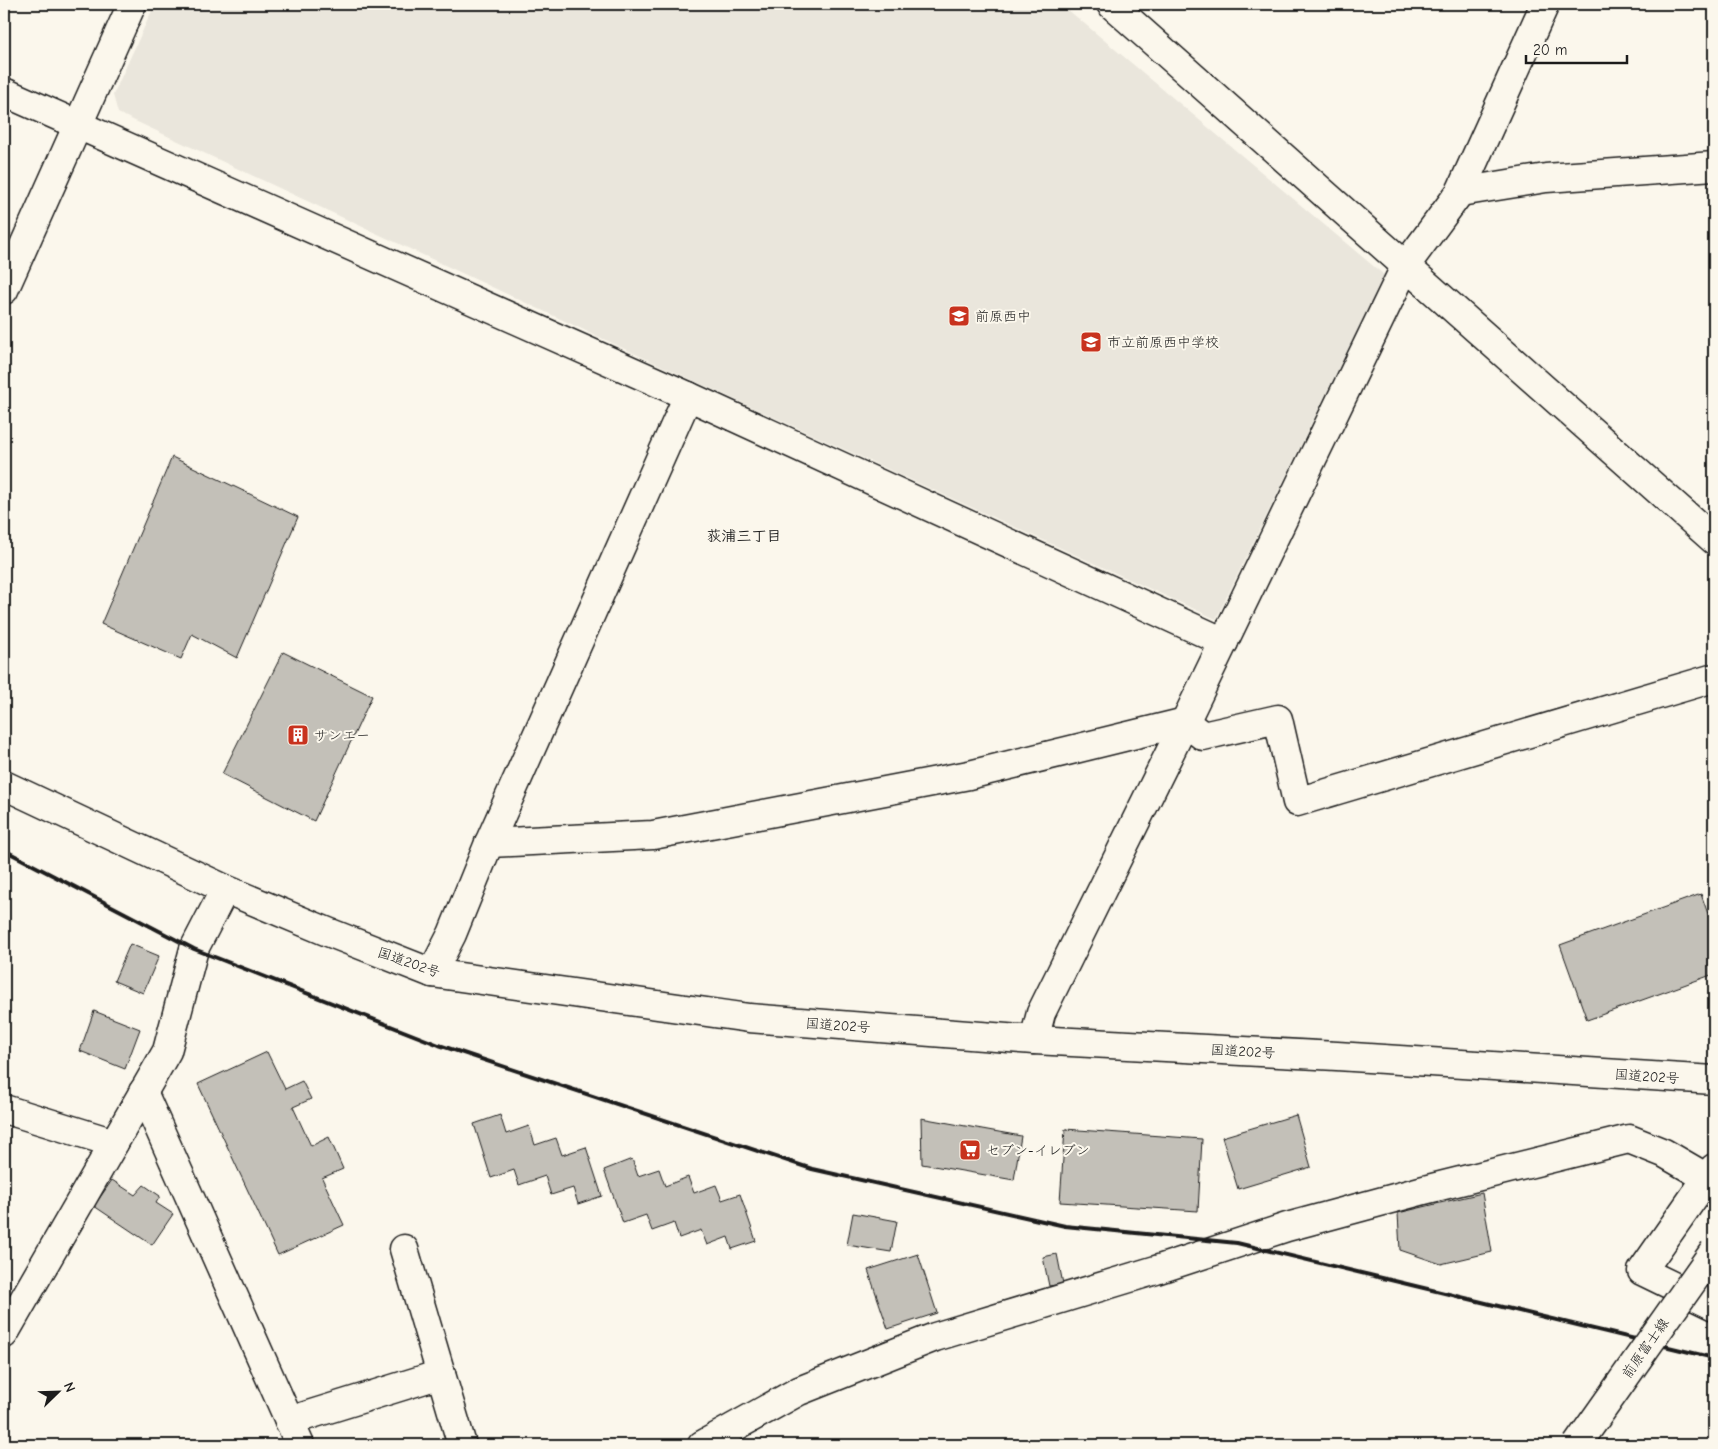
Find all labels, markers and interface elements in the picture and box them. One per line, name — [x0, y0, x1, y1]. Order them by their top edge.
scale bar — [1526, 32, 1627, 64]
text: 20 m — [1533, 41, 1567, 59]
school or university icon: 前原西中 — [947, 304, 971, 328]
place label: 前原西中 — [975, 308, 1031, 325]
school or university icon: 市立前原西中学校 — [1079, 330, 1103, 354]
place label: 市立前原西中学校 — [1107, 334, 1219, 351]
district label: 荻浦三丁目 — [706, 527, 782, 545]
building icon: サンエー — [286, 723, 310, 747]
place label: サンエー — [314, 727, 370, 744]
street label: 国道202号 — [375, 944, 442, 981]
street label: 国道202号 — [805, 1015, 871, 1036]
street label: 国道202号 — [1210, 1041, 1276, 1062]
street label: 国道202号 — [1614, 1066, 1680, 1087]
supermarket icon: セブン-イレブン — [958, 1138, 982, 1162]
place label: セブン-イレブン — [986, 1142, 1090, 1159]
street label: 前原富士線 — [1618, 1315, 1672, 1382]
north arrow — [32, 1366, 82, 1416]
text: N — [60, 1380, 79, 1395]

